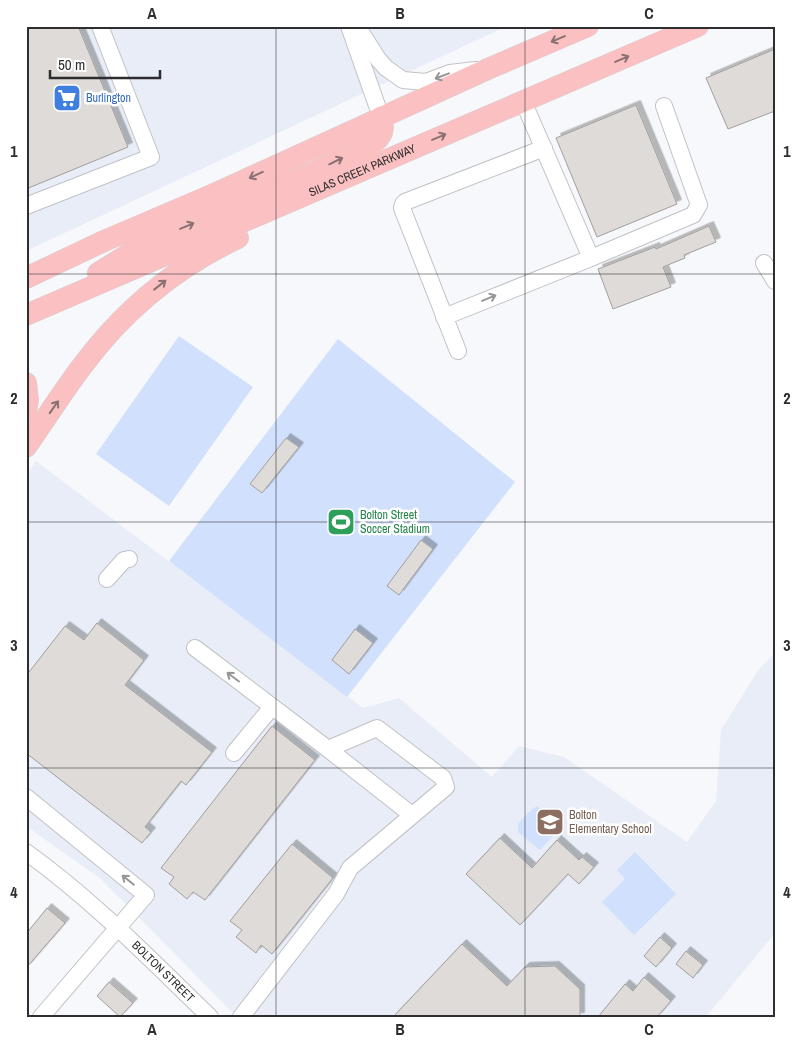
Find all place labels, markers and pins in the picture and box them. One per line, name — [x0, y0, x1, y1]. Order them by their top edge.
supermarket icon: Burlington — [52, 83, 82, 113]
place label: Burlington — [86, 90, 131, 106]
sports icon: Bolton Street Soccer Stadium — [326, 507, 356, 537]
place label: Bolton Street Soccer Stadium — [360, 507, 430, 537]
school or university icon: Bolton Elementary School — [535, 807, 565, 837]
place label: Bolton Elementary School — [569, 807, 652, 837]

